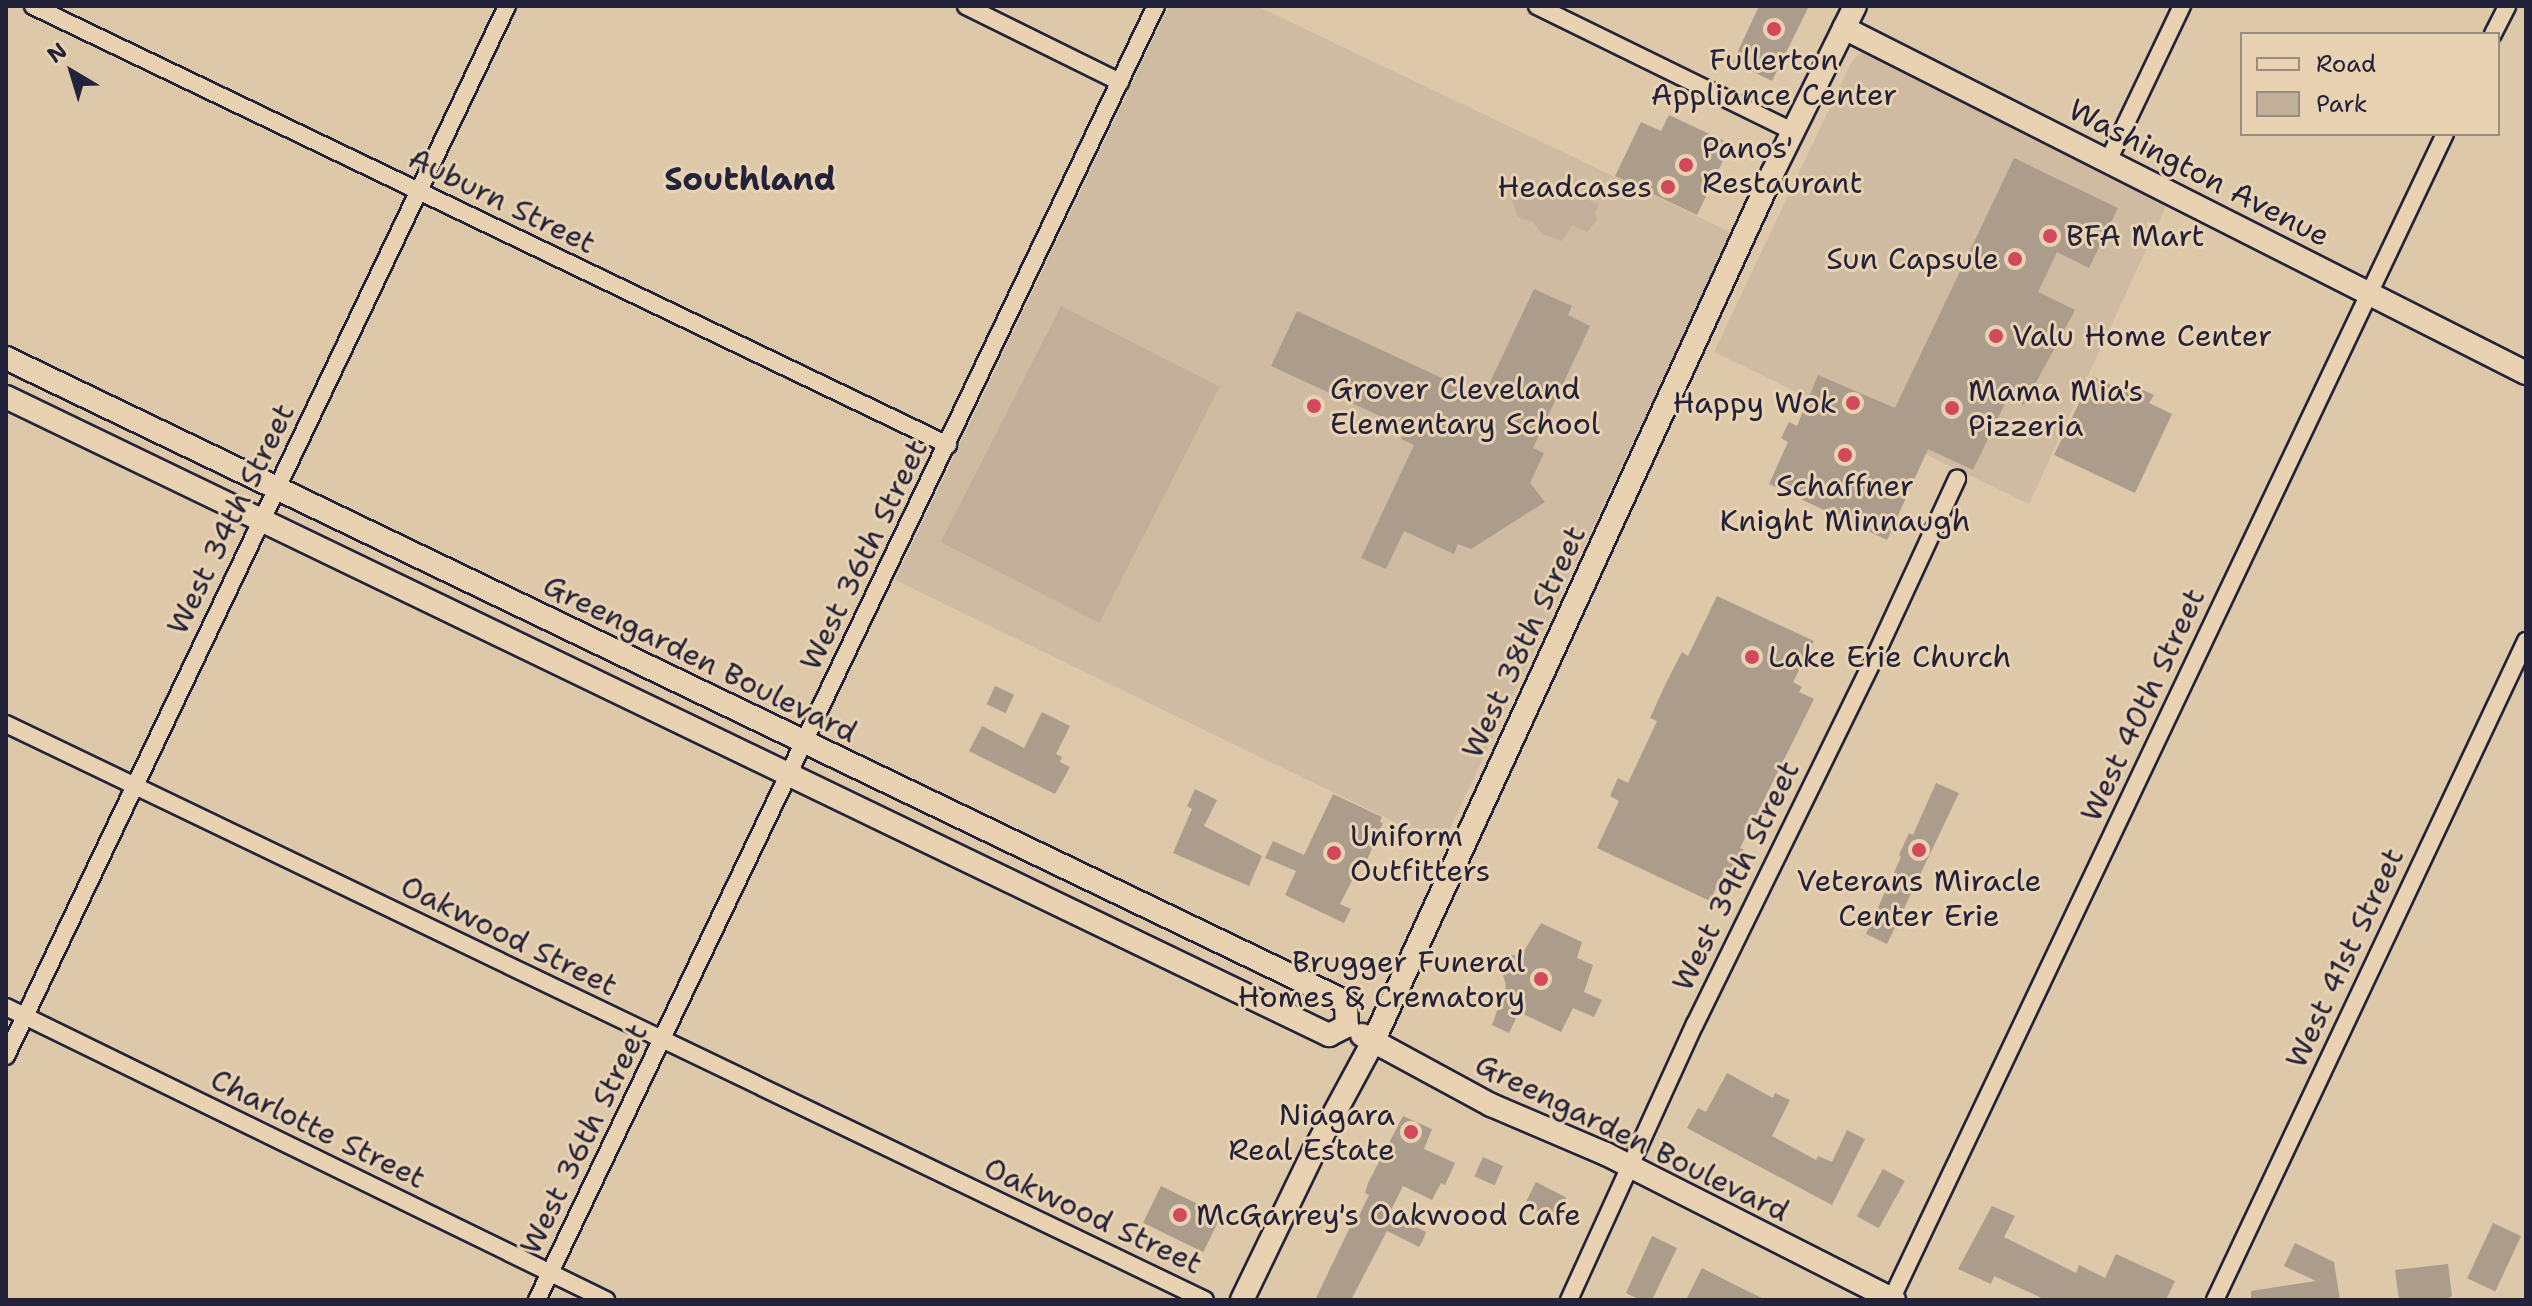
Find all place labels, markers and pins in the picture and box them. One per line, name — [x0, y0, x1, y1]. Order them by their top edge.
marker: Fullerton Appliance Center — [1765, 20, 1783, 38]
place label: Fullerton Appliance Center — [1651, 42, 1897, 112]
place label: Panos' Restaurant — [1702, 130, 1863, 200]
marker: Panos' Restaurant — [1677, 156, 1695, 174]
place label: Headcases — [1498, 169, 1652, 205]
marker: Headcases — [1659, 178, 1677, 196]
place label: BFA Mart — [2066, 218, 2205, 254]
marker: BFA Mart — [2041, 227, 2059, 245]
place label: Sun Capsule — [1826, 241, 1999, 277]
marker: Sun Capsule — [2006, 250, 2024, 268]
place label: Valu Home Center — [2012, 318, 2272, 354]
marker: Valu Home Center — [1987, 327, 2005, 345]
place label: Grover Cleveland Elementary School — [1330, 371, 1600, 442]
place label: Mama Mia's Pizzeria — [1968, 373, 2143, 444]
place label: Happy Wok — [1673, 385, 1837, 421]
marker: Happy Wok — [1844, 394, 1862, 412]
marker: Grover Cleveland Elementary School — [1305, 397, 1323, 415]
marker: Mama Mia's Pizzeria — [1943, 399, 1961, 417]
marker: Schaffner Knight Minnaugh — [1836, 446, 1854, 464]
place label: Schaffner Knight Minnaugh — [1720, 468, 1970, 538]
place label: Lake Erie Church — [1768, 639, 2011, 675]
marker: Lake Erie Church — [1743, 648, 1761, 666]
place label: Uniform Outfitters — [1350, 818, 1490, 888]
marker: Veterans Miracle Center Erie — [1910, 841, 1928, 859]
marker: Uniform Outfitters — [1325, 844, 1343, 862]
place label: Veterans Miracle Center Erie — [1797, 863, 2041, 934]
place label: Brugger Funeral Homes & Crematory — [1238, 944, 1525, 1014]
marker: Brugger Funeral Homes & Crematory — [1532, 970, 1550, 988]
place label: Niagara Real Estate — [1228, 1097, 1395, 1168]
marker: Niagara Real Estate — [1402, 1123, 1420, 1141]
place label: McGarrey's Oakwood Cafe — [1196, 1197, 1581, 1233]
marker: McGarrey's Oakwood Cafe — [1171, 1206, 1189, 1224]

